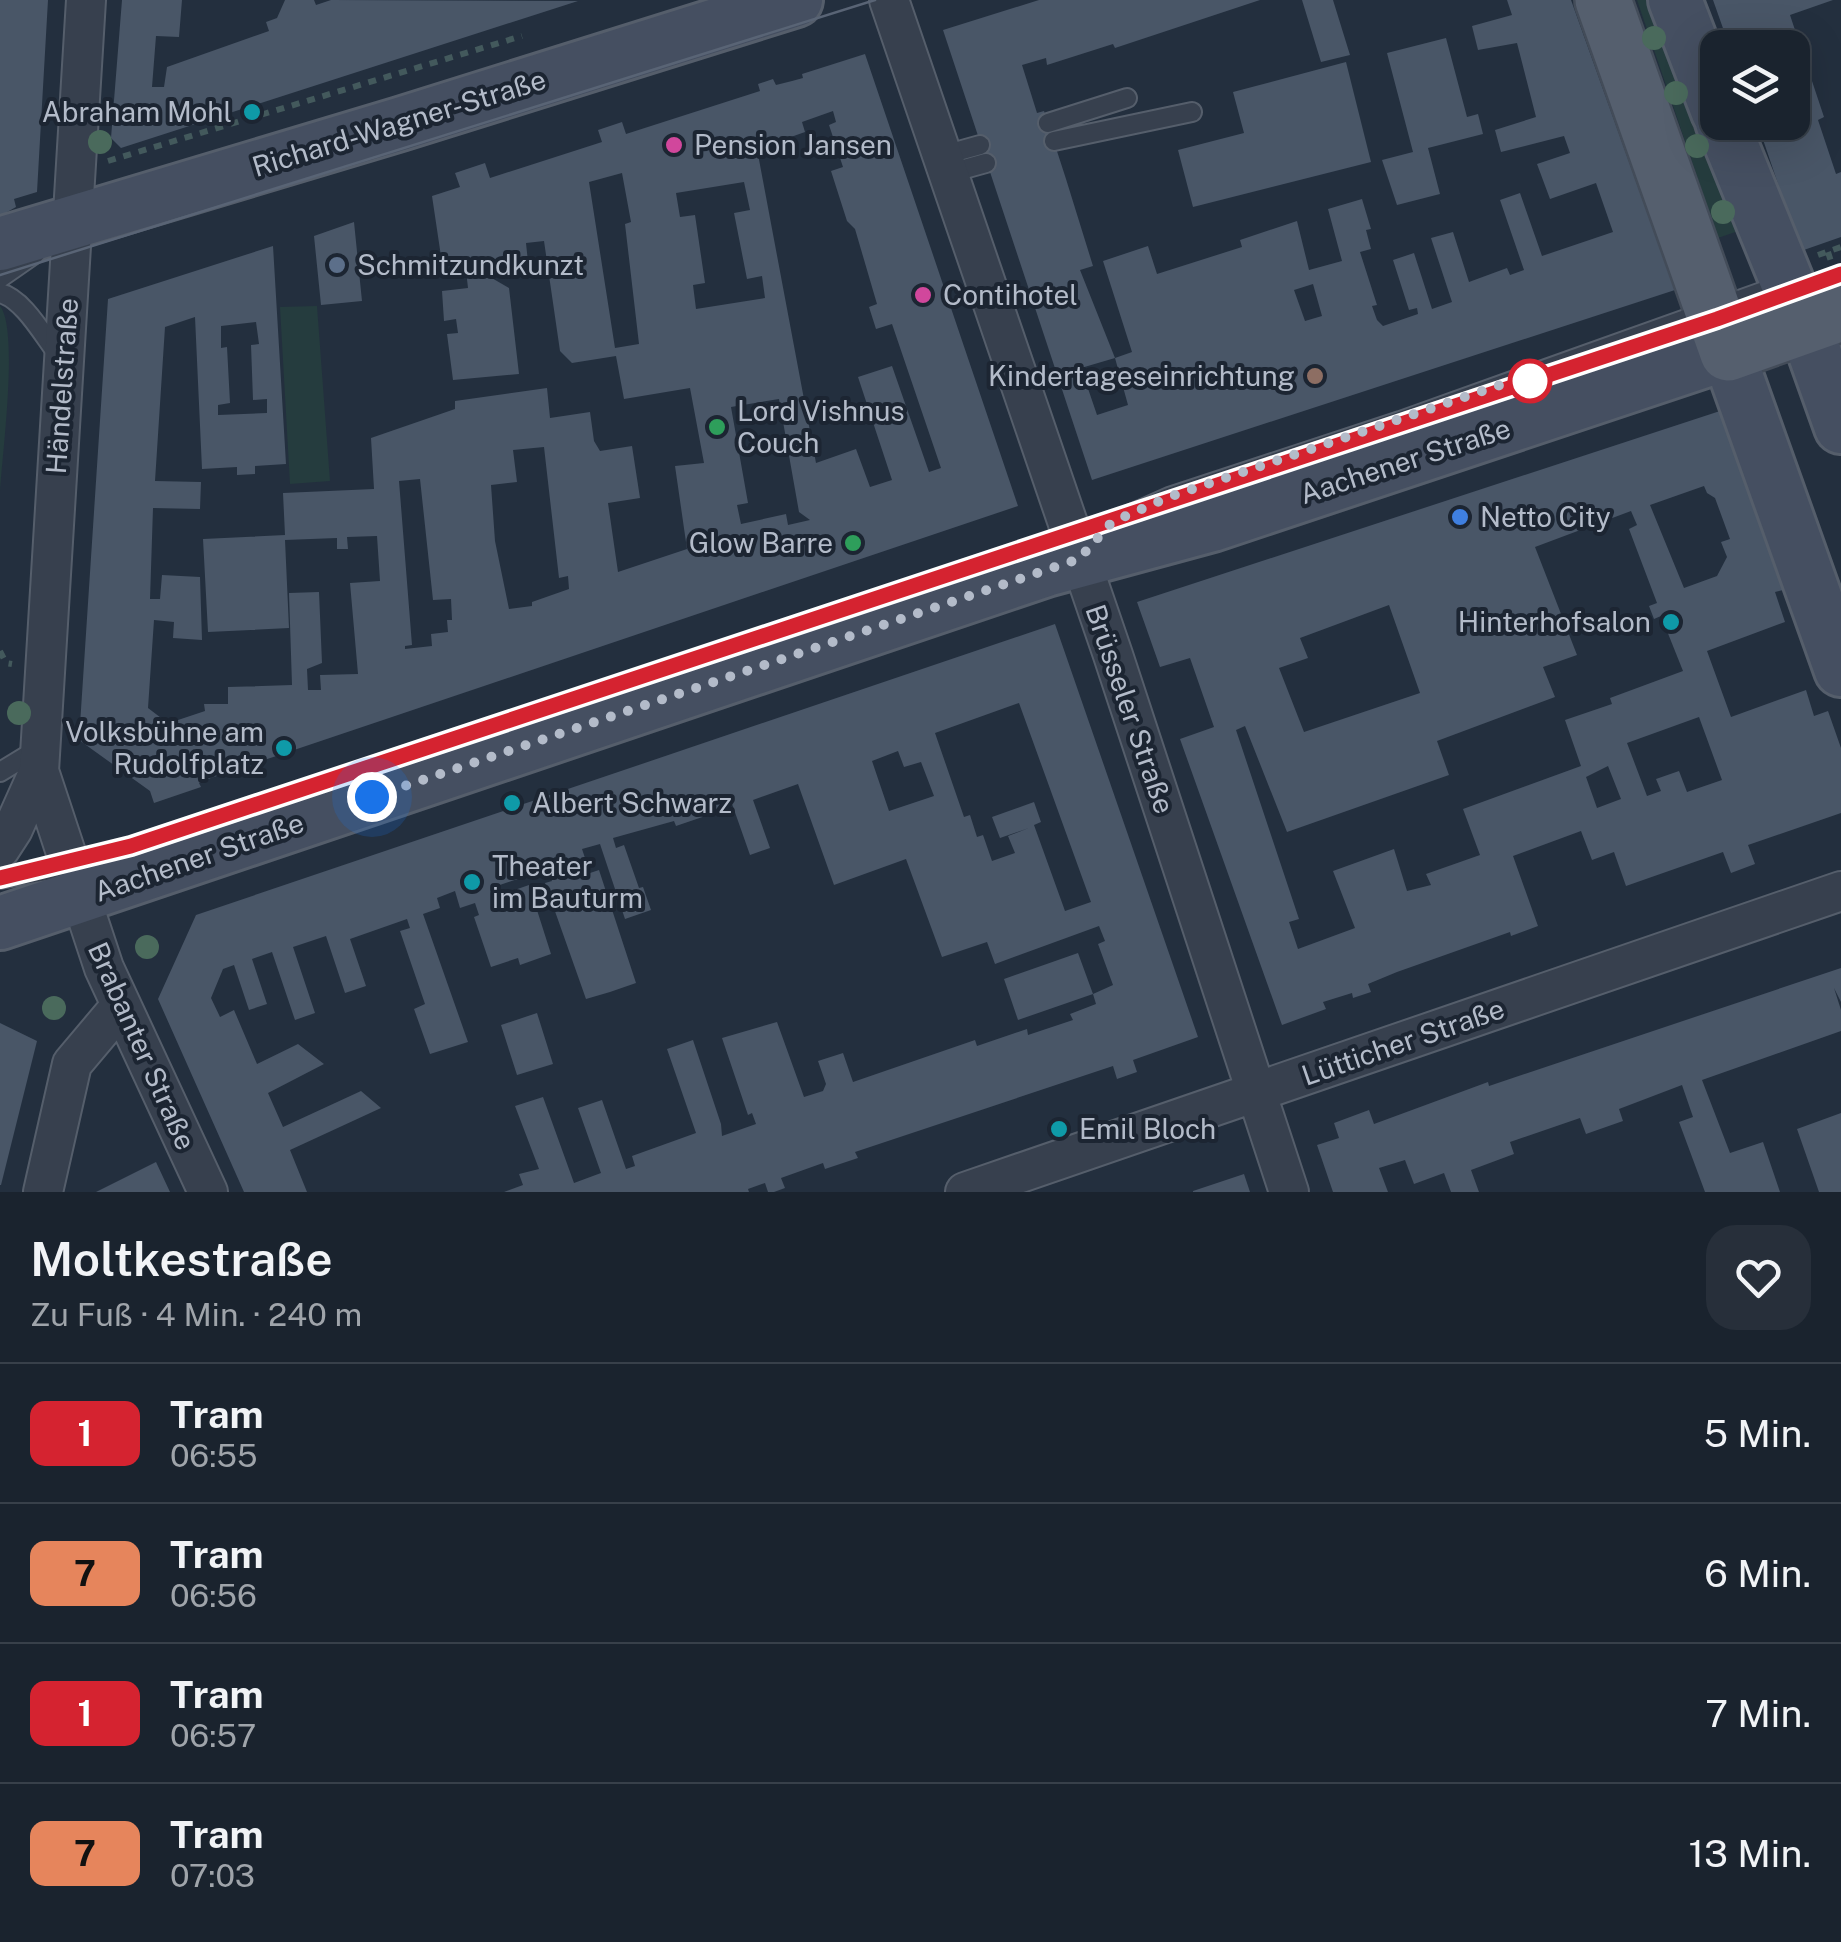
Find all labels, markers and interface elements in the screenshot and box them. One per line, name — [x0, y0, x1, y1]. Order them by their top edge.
map controls — [1700, 30, 1810, 140]
button: layers — [1700, 30, 1810, 140]
street label: Richard-Wagner-Straße — [248, 62, 550, 183]
place label: Abraham Mohl — [42, 95, 232, 128]
marker: Abraham Mohl — [241, 101, 263, 123]
place label: Pension Jansen — [694, 128, 892, 161]
marker: Pension Jansen — [663, 134, 685, 156]
place label: Schmitzundkunzt — [357, 248, 584, 281]
marker: Schmitzundkunzt — [326, 254, 348, 276]
place label: Contihotel — [943, 278, 1078, 311]
marker: Contihotel — [912, 284, 934, 306]
street label: Händelstraße — [39, 297, 84, 475]
place label: Kindertageseinrichtung — [988, 359, 1295, 392]
unlabelled marker — [1509, 360, 1551, 402]
marker: Kindertageseinrichtung — [1304, 365, 1326, 387]
place label: Lord Vishnus Couch — [737, 394, 905, 459]
street label: Aachener Straße — [1295, 411, 1514, 510]
marker: Lord Vishnus Couch — [706, 416, 728, 438]
place label: Netto City — [1480, 500, 1611, 533]
marker: Netto City — [1449, 506, 1471, 528]
place label: Glow Barre — [689, 526, 833, 559]
marker: Glow Barre — [842, 532, 864, 554]
street label: Brüsseler Straße — [1079, 600, 1182, 818]
place label: Hinterhofsalon — [1458, 605, 1651, 638]
marker: Hinterhofsalon — [1660, 611, 1682, 633]
place label: Volksbühne am Rudolfplatz — [65, 715, 264, 780]
marker: Volksbühne am Rudolfplatz — [273, 737, 295, 759]
your location — [347, 772, 397, 822]
place label: Albert Schwarz — [532, 786, 732, 819]
marker: Albert Schwarz — [501, 792, 523, 814]
street label: Aachener Straße — [90, 805, 308, 908]
place label: Theater im Bauturm — [492, 849, 643, 914]
marker: Theater im Bauturm — [461, 871, 483, 893]
street label: Brabanter Straße — [82, 937, 203, 1155]
street label: Lütticher Straße — [1297, 991, 1508, 1092]
place label: Emil Bloch — [1079, 1112, 1216, 1145]
marker: Emil Bloch — [1048, 1118, 1070, 1140]
button: heart — [1706, 1225, 1811, 1330]
text: Moltkestraße — [30, 1230, 333, 1287]
text: Zu Fuß · 4 Min. · 240 m — [30, 1296, 362, 1333]
text: Tram — [170, 1392, 264, 1437]
text: 5 Min. — [1704, 1411, 1811, 1456]
text: 1 — [78, 1413, 92, 1454]
text: 06:55 — [170, 1437, 258, 1474]
text: Tram — [170, 1532, 264, 1577]
text: 6 Min. — [1704, 1551, 1811, 1596]
text: 7 — [74, 1553, 96, 1594]
text: 06:56 — [170, 1577, 257, 1614]
text: Tram — [170, 1672, 264, 1717]
text: 7 Min. — [1705, 1691, 1811, 1736]
text: 1 — [78, 1693, 92, 1734]
text: 06:57 — [170, 1717, 256, 1754]
text: Tram — [170, 1812, 264, 1857]
text: 13 Min. — [1689, 1831, 1811, 1876]
text: 7 — [74, 1833, 96, 1874]
text: 07:03 — [170, 1857, 255, 1894]

